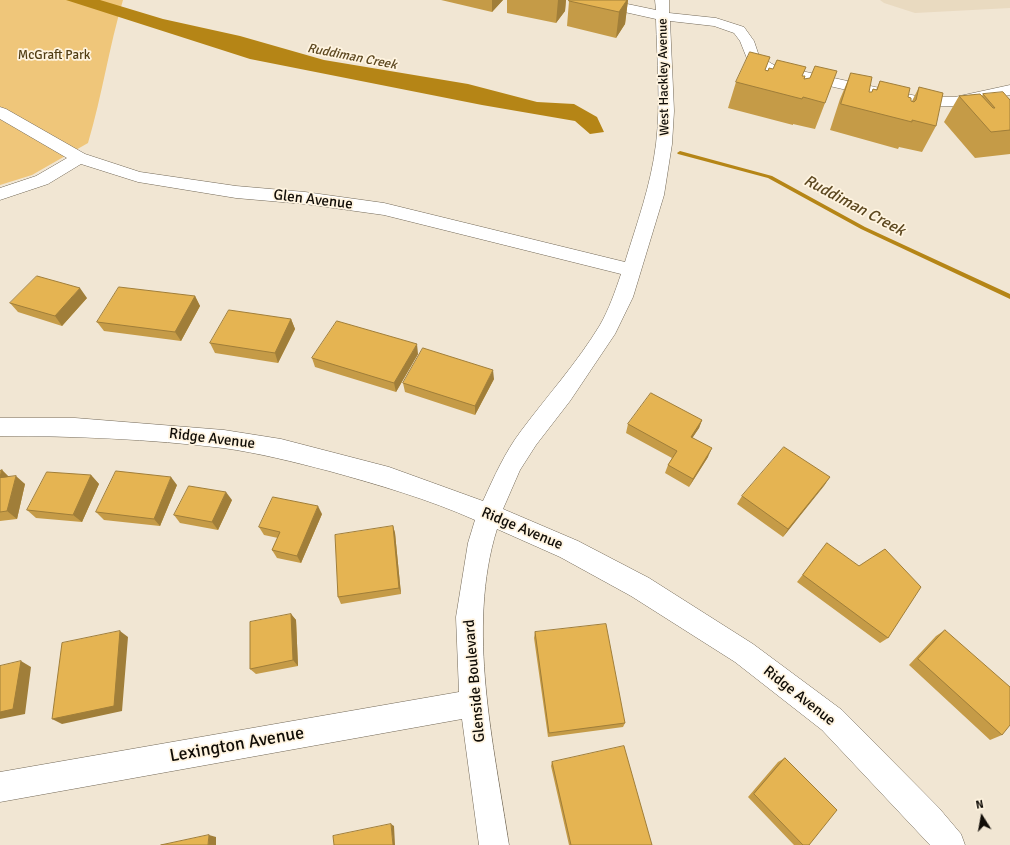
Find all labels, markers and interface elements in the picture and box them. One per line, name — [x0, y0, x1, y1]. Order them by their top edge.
street label: West Hackley Avenue — [655, 18, 673, 136]
water label: Ruddiman Creek — [306, 41, 398, 73]
park label: McGraft Park — [18, 48, 90, 64]
water label: Ruddiman Creek — [800, 171, 908, 241]
street label: Glen Avenue — [272, 186, 354, 214]
street label: Ridge Avenue — [168, 425, 256, 453]
street label: Ridge Avenue — [479, 504, 565, 554]
street label: Glenside Boulevard — [461, 619, 489, 743]
street label: Ridge Avenue — [759, 662, 839, 730]
street label: Lexington Avenue — [168, 723, 306, 767]
north arrow — [962, 797, 1002, 837]
text: N — [975, 798, 985, 812]

